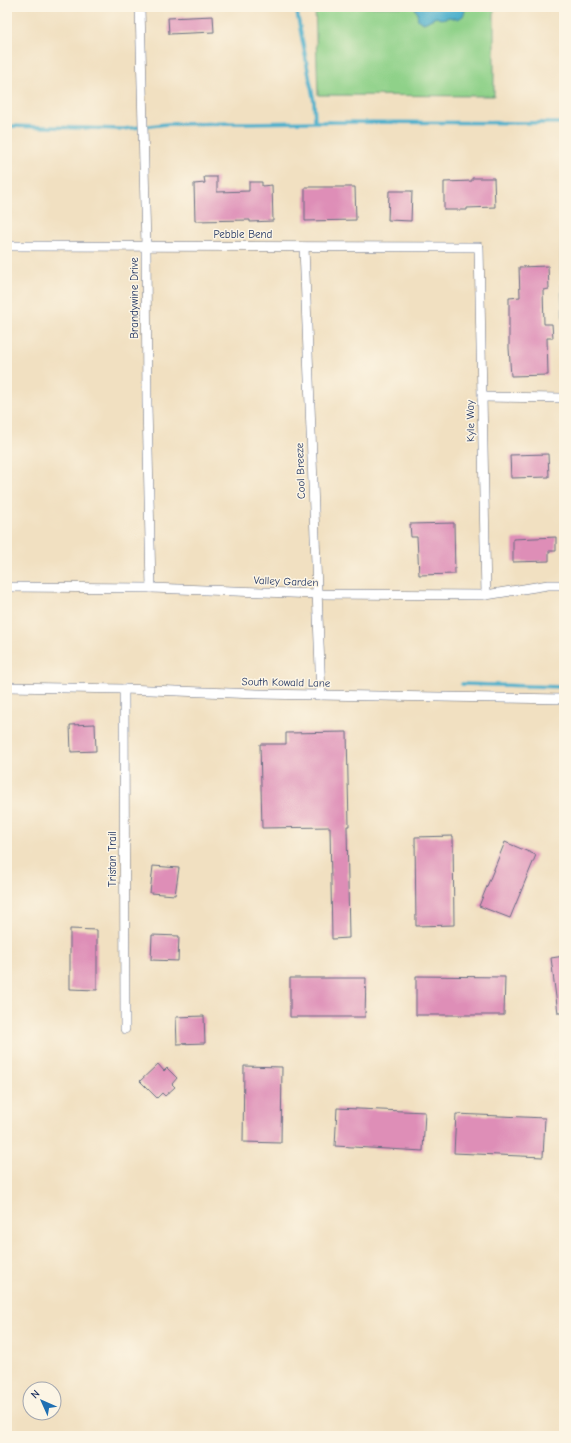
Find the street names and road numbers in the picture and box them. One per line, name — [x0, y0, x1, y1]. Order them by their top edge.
street label: Pebble Bend — [214, 228, 273, 241]
street label: Brandywine Drive — [128, 257, 141, 339]
street label: Kyle Way — [464, 400, 477, 442]
street label: Cool Breeze — [293, 442, 308, 499]
street label: Valley Garden — [253, 574, 319, 589]
street label: South Kowald Lane — [242, 675, 331, 690]
street label: Tristan Trail — [106, 831, 119, 887]

